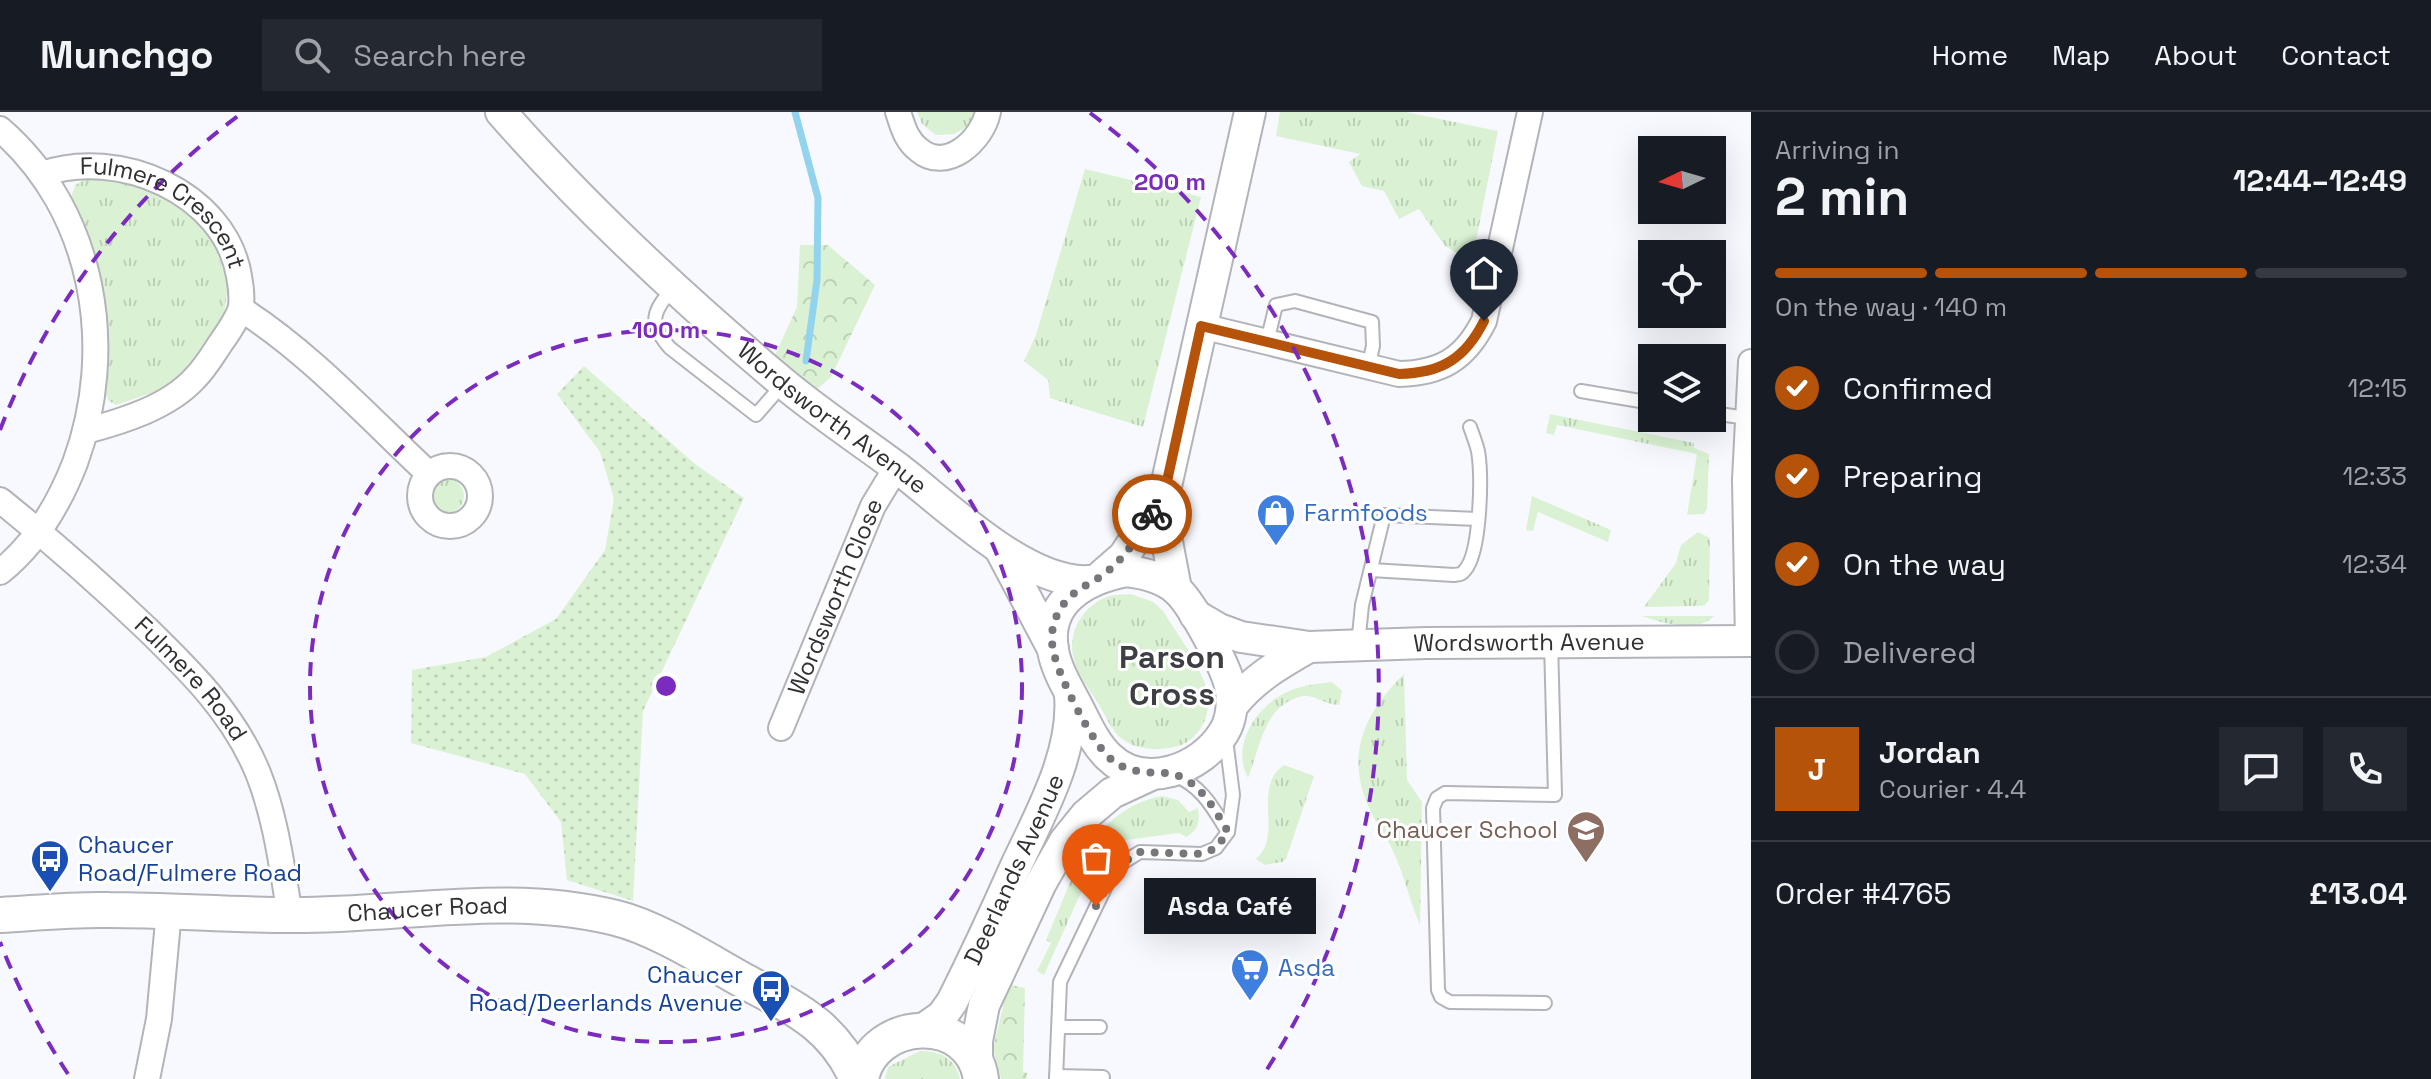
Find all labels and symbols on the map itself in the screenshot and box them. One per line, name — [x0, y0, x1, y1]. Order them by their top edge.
north arrow — [1638, 136, 1726, 224]
street label: Fulmere Crescent — [80, 150, 253, 272]
text: 200 m — [1134, 166, 1206, 197]
pin — [1450, 239, 1518, 321]
text: 100 m — [632, 314, 700, 345]
street label: Wordsworth Avenue — [731, 335, 934, 501]
courier — [1112, 474, 1192, 554]
shop icon: Farmfoods — [1255, 492, 1297, 547]
street label: Wordsworth Close — [780, 494, 889, 700]
place label: Farmfoods — [1304, 497, 1428, 528]
street label: Fulmere Road — [128, 609, 254, 746]
street label: Wordsworth Avenue — [1413, 626, 1645, 658]
district label: Parson Cross — [1119, 637, 1225, 714]
centre of rings — [652, 672, 680, 700]
street label: Deerlands Avenue — [957, 770, 1071, 970]
school or university icon: Chaucer School — [1565, 809, 1607, 864]
place label: Chaucer School — [1377, 814, 1558, 845]
pin — [1062, 824, 1130, 906]
place label: Chaucer Road/Fulmere Road — [78, 829, 302, 888]
bus stop icon: Chaucer Road/Fulmere Road — [29, 838, 71, 893]
callout: Asda Café — [1144, 878, 1316, 934]
street label: Chaucer Road — [346, 889, 508, 929]
supermarket icon: Asda — [1229, 947, 1271, 1002]
place label: Asda — [1278, 952, 1335, 983]
place label: Chaucer Road/Deerlands Avenue — [469, 959, 743, 1018]
bus stop icon: Chaucer Road/Deerlands Avenue — [750, 968, 792, 1023]

